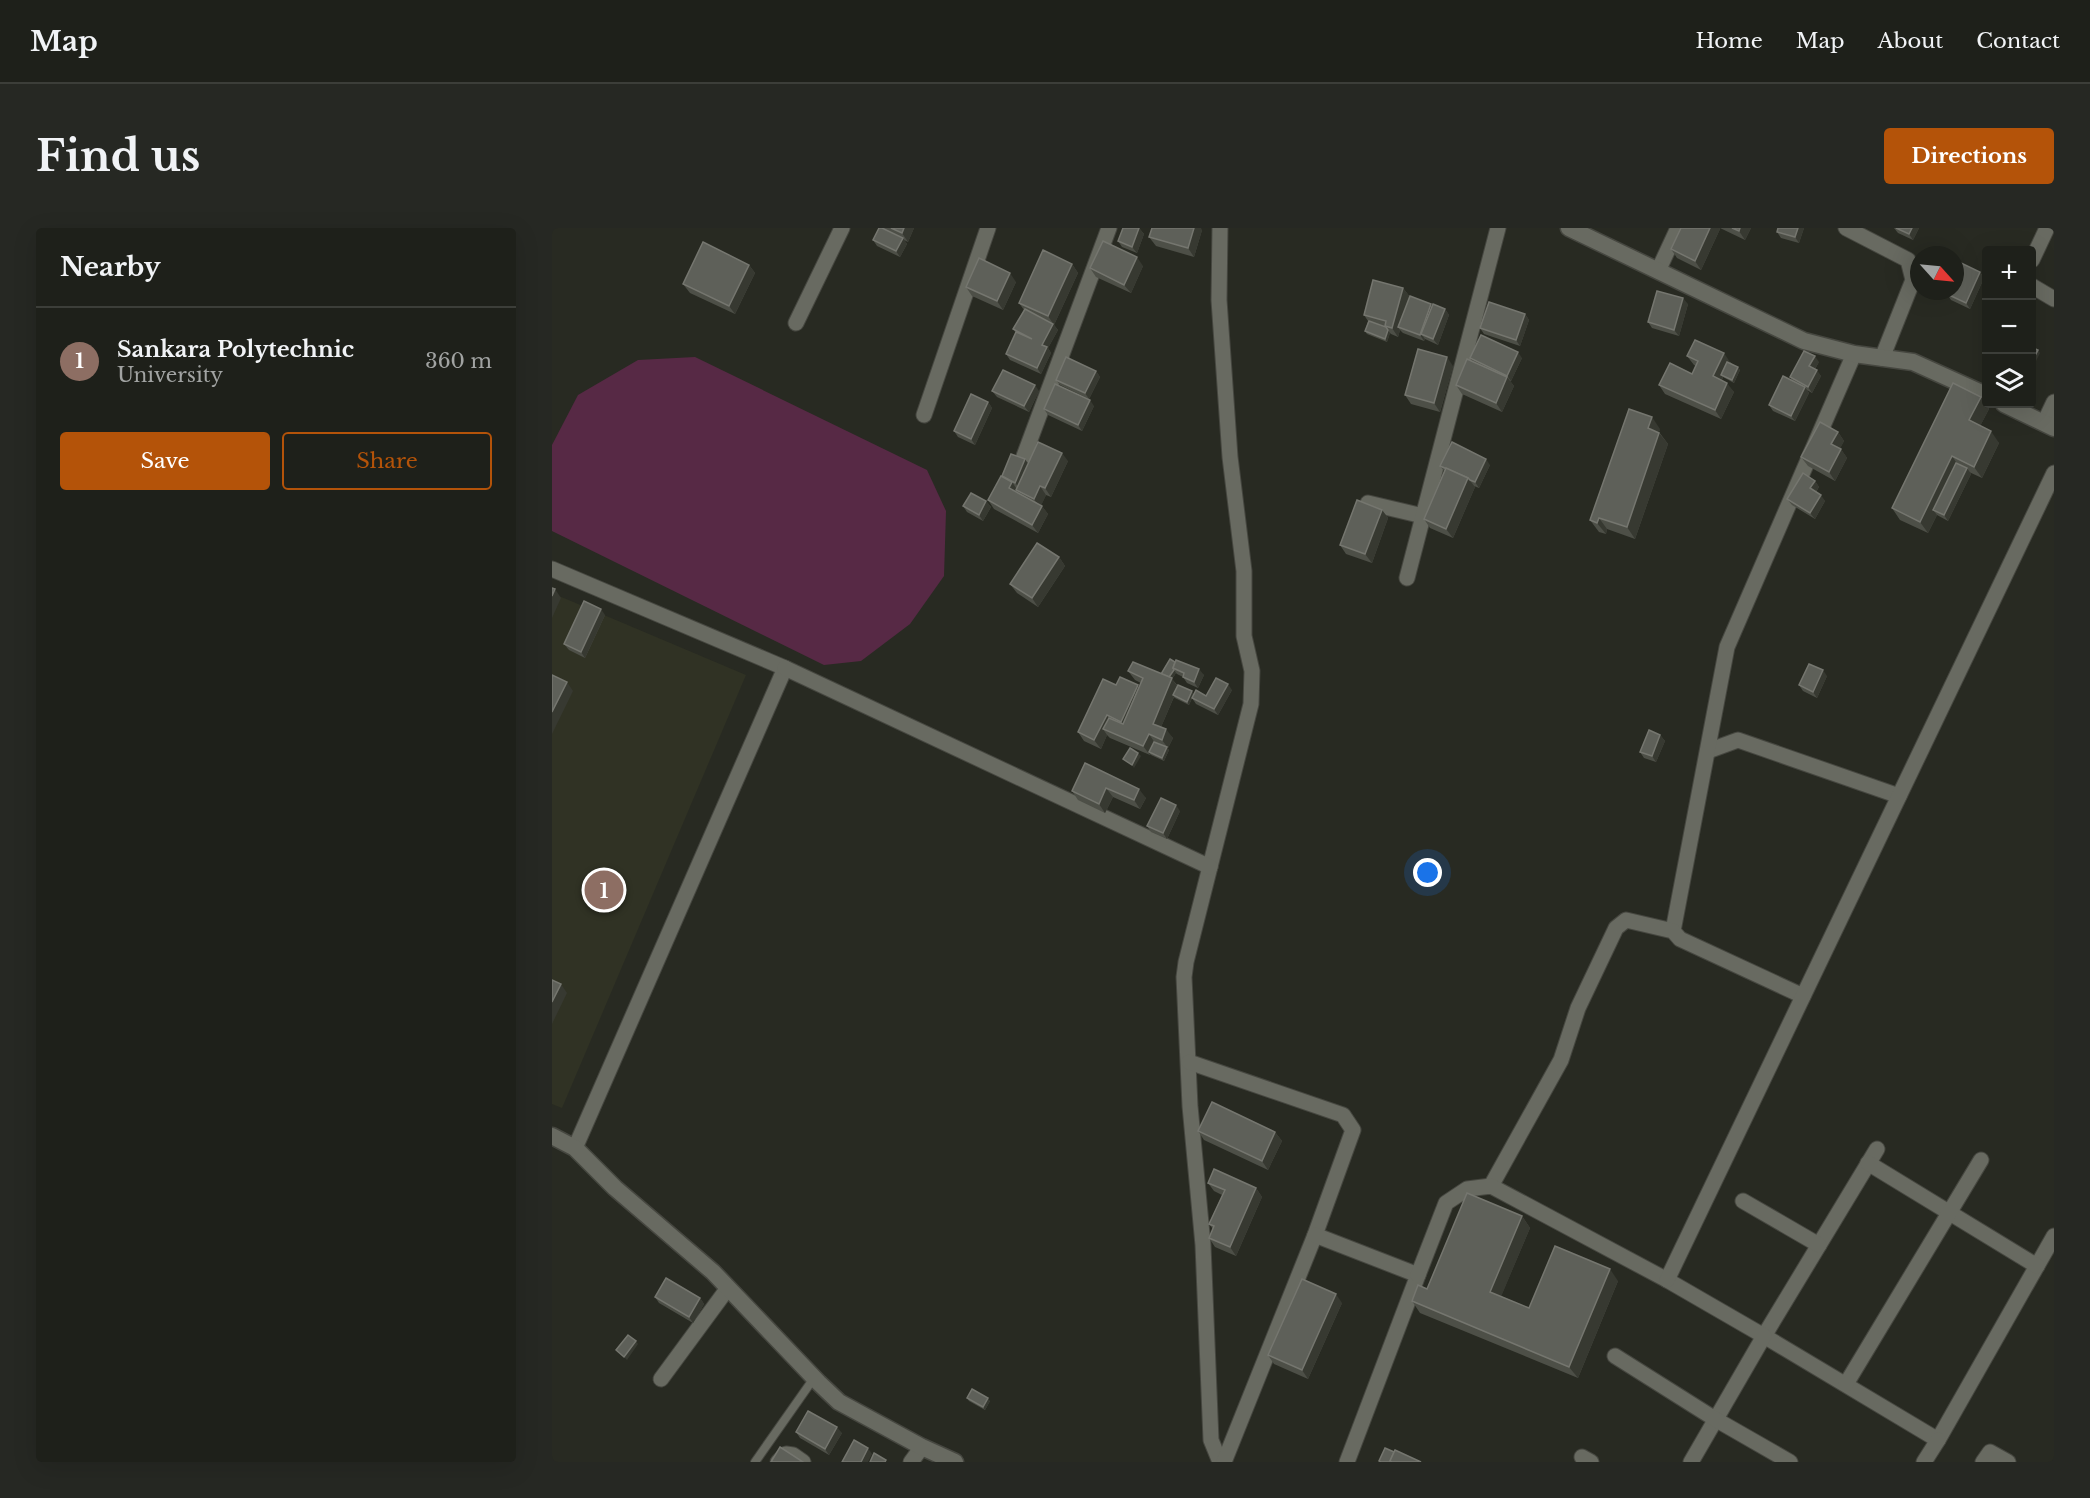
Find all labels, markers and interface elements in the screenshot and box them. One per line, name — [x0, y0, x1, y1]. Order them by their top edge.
text: Map — [30, 24, 98, 59]
text: Home — [1696, 28, 1763, 54]
text: Map — [1796, 28, 1844, 54]
text: About — [1877, 28, 1943, 54]
text: Contact — [1976, 28, 2060, 54]
button: Directions — [1884, 128, 2054, 184]
text: Find us — [36, 130, 200, 182]
north arrow — [1910, 246, 1964, 300]
map controls — [1982, 246, 2036, 408]
button: + — [1982, 246, 2036, 300]
text: Nearby — [60, 251, 161, 283]
button: − — [1982, 300, 2036, 354]
text: Sankara Polytechnic — [117, 336, 354, 363]
text: 1 — [75, 349, 84, 373]
text: 360 m — [425, 349, 492, 373]
button: layers — [1982, 354, 2036, 408]
text: University — [117, 363, 223, 387]
button: Save — [60, 432, 270, 490]
button: Share — [282, 432, 492, 490]
your location — [1413, 858, 1442, 887]
pin: 1 — [584, 868, 624, 912]

